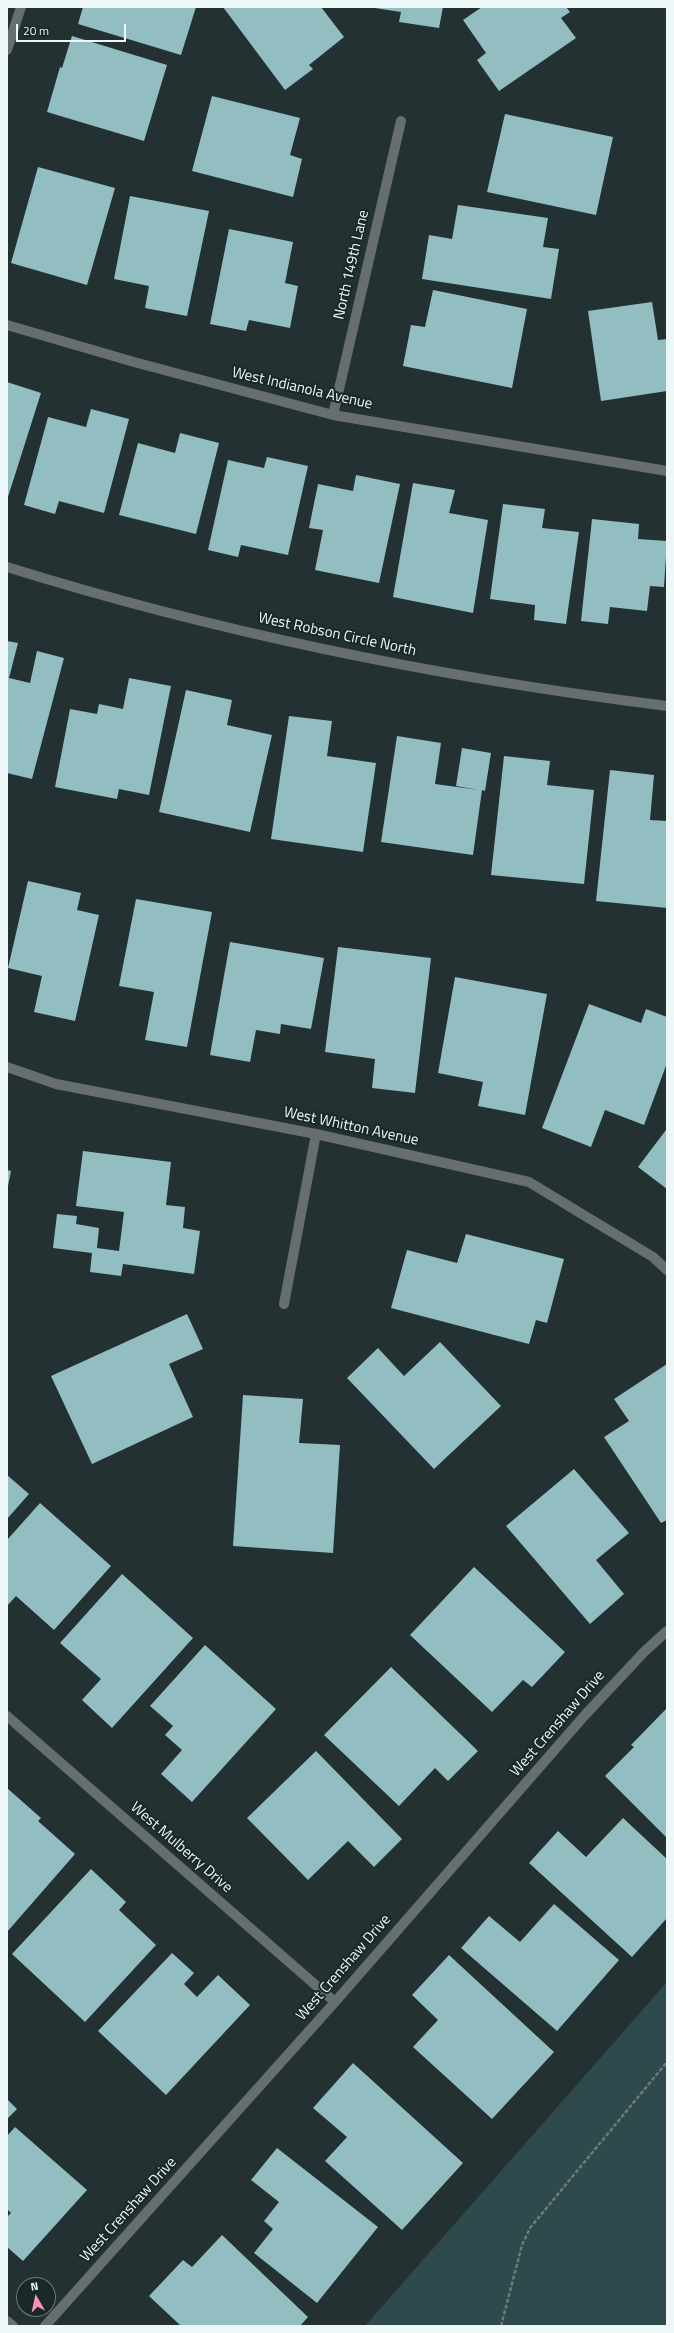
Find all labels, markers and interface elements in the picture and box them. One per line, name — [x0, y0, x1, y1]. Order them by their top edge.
scale bar — [18, 16, 128, 42]
text: 20 m — [23, 21, 49, 40]
street label: North 149th Lane — [331, 208, 373, 322]
street label: West Indianola Avenue — [230, 364, 374, 414]
street label: West Robson Circle North — [256, 609, 418, 661]
street label: West Whitton Avenue — [282, 1104, 420, 1150]
street label: West Crenshaw Drive — [507, 1667, 609, 1781]
street label: West Mulberry Drive — [126, 1799, 236, 1897]
street label: West Crenshaw Drive — [293, 1911, 395, 2025]
street label: West Crenshaw Drive — [77, 2154, 181, 2266]
north arrow — [16, 2277, 56, 2317]
text: N — [29, 2278, 39, 2295]

